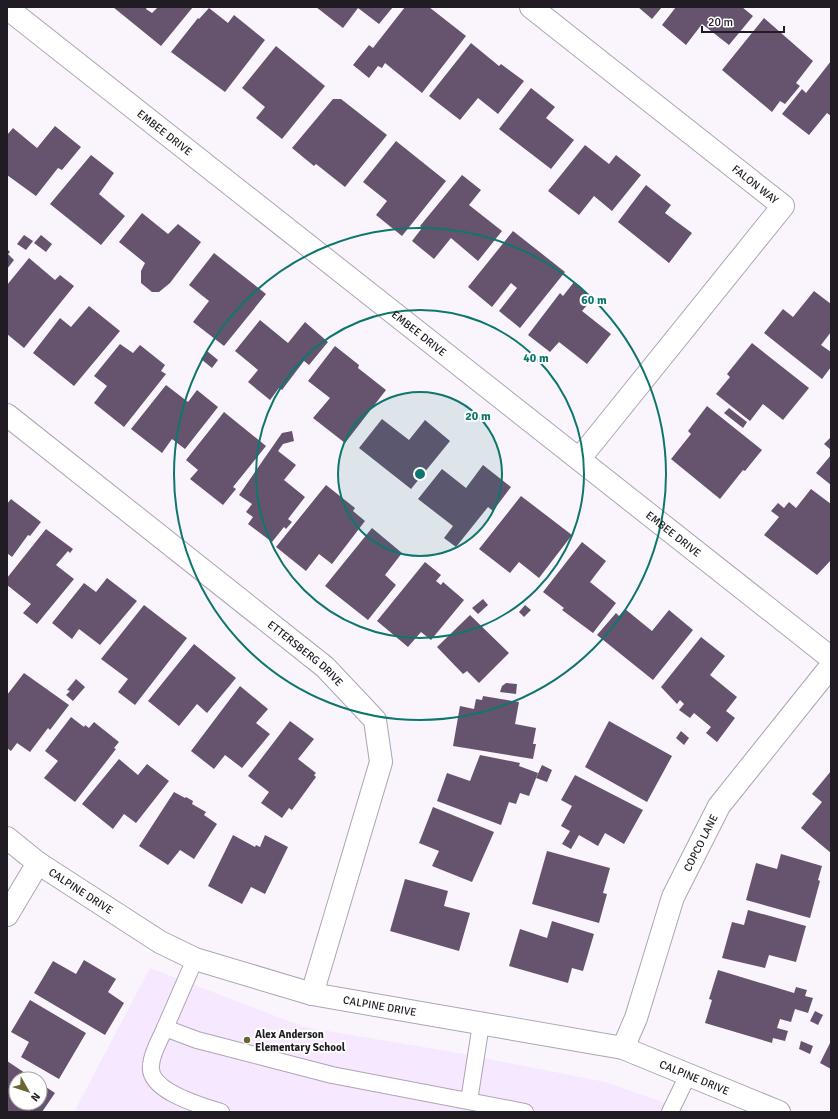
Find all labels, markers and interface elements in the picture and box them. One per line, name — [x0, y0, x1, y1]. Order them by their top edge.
scale bar — [702, 8, 784, 34]
text: 20 m — [708, 15, 733, 30]
street label: EMBEE DRIVE — [134, 107, 195, 158]
street label: FALON WAY — [729, 162, 781, 207]
text: 60 m — [581, 293, 607, 308]
street label: EMBEE DRIVE — [389, 308, 449, 359]
text: 40 m — [523, 351, 549, 366]
text: 20 m — [465, 409, 491, 424]
centre of rings — [413, 467, 427, 481]
street label: EMBEE DRIVE — [643, 509, 703, 560]
street label: ETTERSBERG DRIVE — [265, 618, 346, 689]
street label: COPCO LANE — [681, 812, 721, 874]
street label: CALPINE DRIVE — [46, 866, 115, 917]
street label: CALPINE DRIVE — [342, 994, 417, 1019]
place label: Alex Anderson Elementary School — [255, 1028, 346, 1054]
marker: Alex Anderson Elementary School — [242, 1035, 252, 1045]
street label: CALPINE DRIVE — [657, 1058, 731, 1098]
north arrow — [8, 1071, 48, 1111]
text: N — [28, 1090, 43, 1104]

